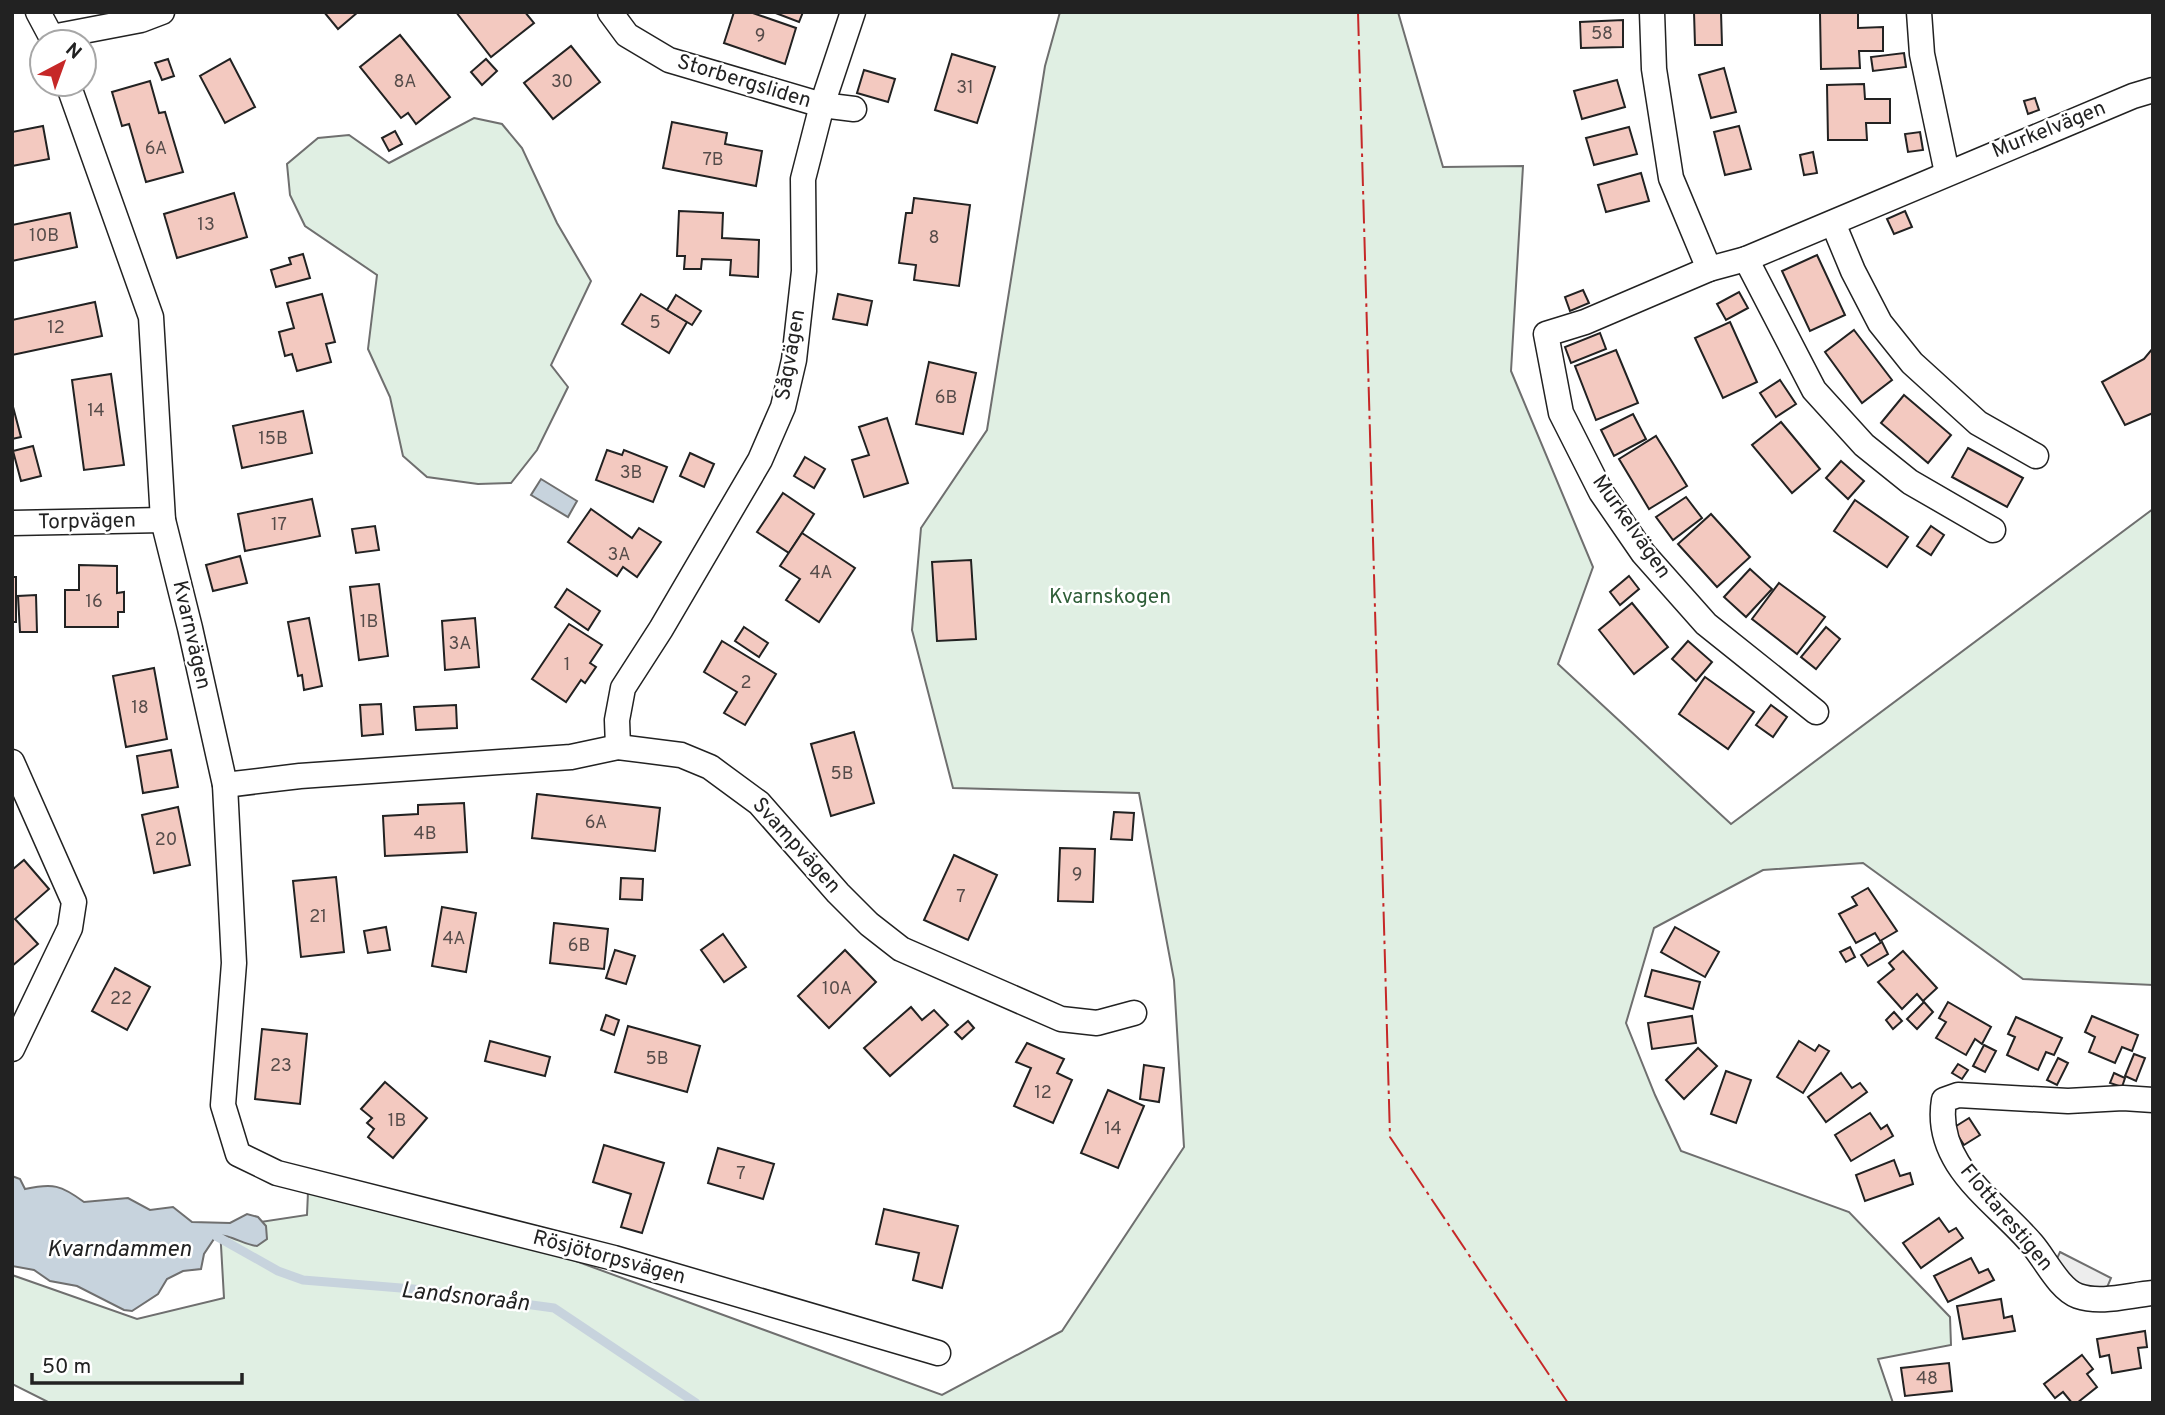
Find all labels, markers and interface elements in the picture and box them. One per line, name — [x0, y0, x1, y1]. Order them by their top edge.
house number: 58 — [1591, 23, 1613, 46]
house number: 9 — [755, 25, 765, 48]
north arrow — [28, 28, 98, 98]
text: N — [60, 38, 86, 65]
street label: Storbergsliden — [674, 49, 814, 115]
house number: 8A — [393, 71, 417, 94]
house number: 30 — [551, 71, 573, 94]
house number: 31 — [956, 77, 974, 100]
street label: Murkelvägen — [1988, 95, 2110, 165]
house number: 6A — [145, 138, 167, 161]
house number: 7B — [702, 149, 724, 172]
house number: 13 — [197, 214, 215, 237]
house number: 10B — [29, 225, 59, 248]
house number: 8 — [929, 227, 940, 250]
street label: Sågvägen — [770, 307, 812, 403]
house number: 5 — [649, 312, 661, 335]
house number: 12 — [47, 317, 65, 340]
house number: 6B — [935, 387, 957, 410]
house number: 14 — [87, 400, 105, 423]
house number: 15B — [258, 428, 288, 451]
house number: 3B — [620, 462, 642, 485]
street label: Murkelvägen — [1585, 470, 1677, 584]
street label: Torpvägen — [38, 508, 136, 536]
house number: 17 — [271, 514, 287, 537]
house number: 3A — [608, 544, 630, 567]
house number: 4A — [809, 562, 833, 585]
street label: Kvarnvägen — [165, 578, 217, 692]
park label: Kvarnskogen — [1049, 584, 1171, 611]
house number: 16 — [85, 591, 103, 614]
house number: 1B — [360, 611, 378, 634]
house number: 3A — [449, 633, 471, 656]
house number: 1 — [564, 654, 570, 677]
house number: 2 — [740, 672, 752, 695]
house number: 18 — [131, 697, 149, 720]
house number: 5B — [831, 763, 854, 786]
street label: Svampvägen — [746, 792, 846, 900]
house number: 6A — [585, 812, 607, 835]
house number: 4B — [414, 823, 437, 846]
house number: 20 — [155, 829, 177, 852]
house number: 9 — [1072, 864, 1082, 887]
house number: 7 — [956, 886, 966, 909]
house number: 21 — [309, 906, 327, 929]
house number: 4A — [442, 928, 466, 951]
house number: 6B — [568, 935, 590, 958]
house number: 10A — [822, 978, 852, 1001]
house number: 22 — [110, 988, 132, 1011]
house number: 5B — [646, 1048, 669, 1071]
house number: 23 — [270, 1055, 292, 1078]
house number: 12 — [1034, 1082, 1052, 1105]
house number: 1B — [388, 1110, 406, 1133]
house number: 14 — [1104, 1118, 1122, 1141]
street label: Flottarestigen — [1953, 1159, 2059, 1277]
house number: 7 — [736, 1163, 746, 1186]
street label: Rösjötorpsvägen — [530, 1225, 688, 1291]
water label: Kvarndammen — [47, 1236, 192, 1265]
water label: Landsnoraån — [399, 1277, 531, 1319]
scale bar — [32, 1342, 242, 1386]
text: 50 m — [42, 1354, 91, 1381]
house number: 48 — [1916, 1368, 1938, 1391]

